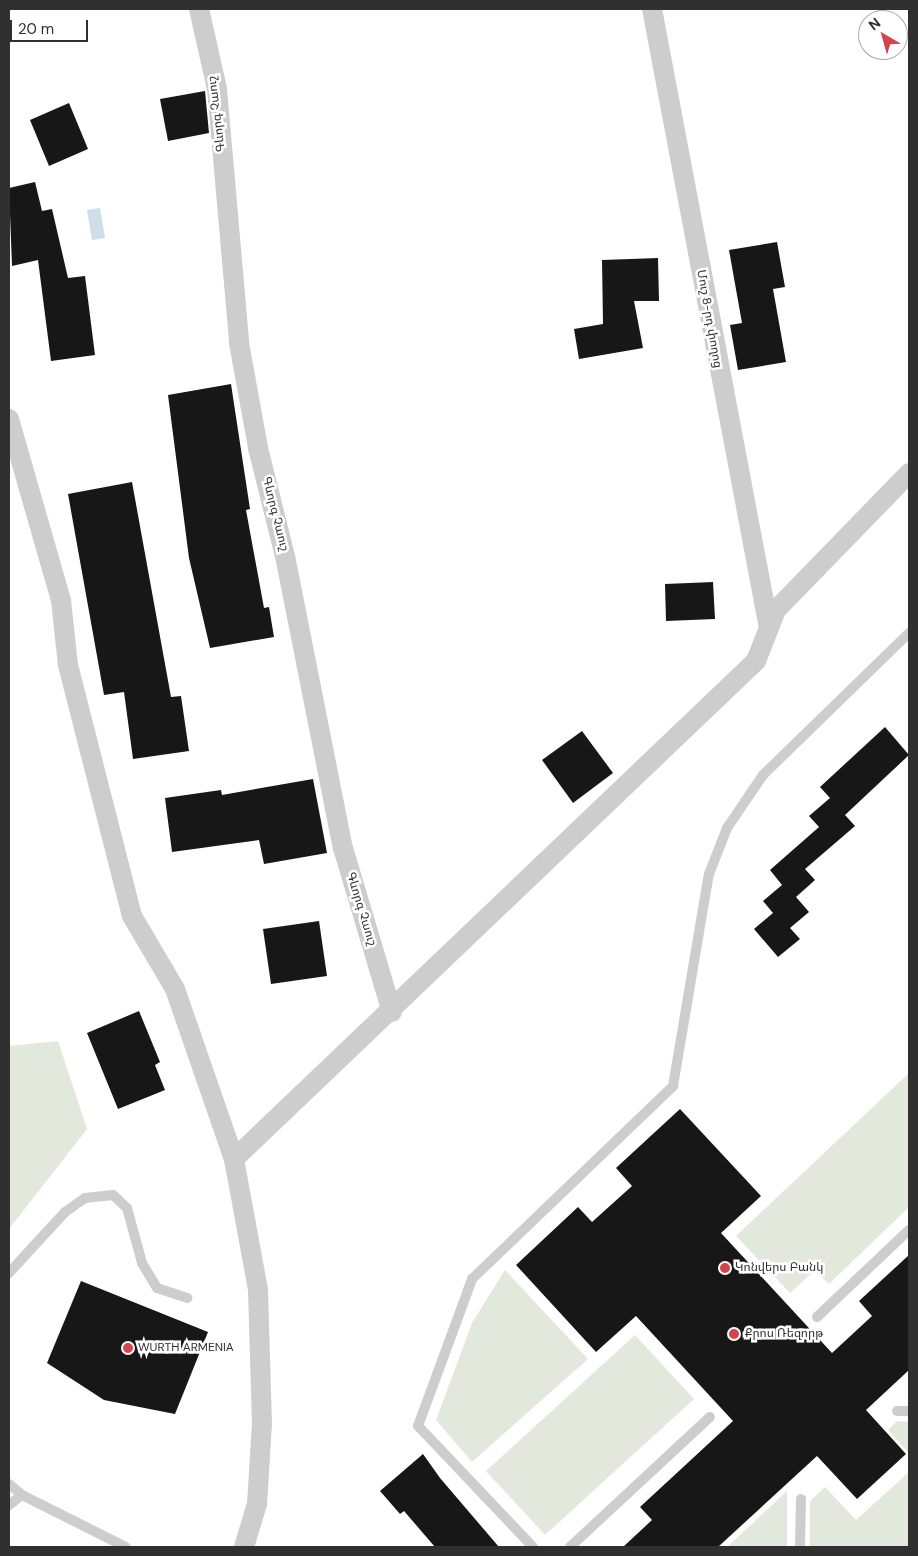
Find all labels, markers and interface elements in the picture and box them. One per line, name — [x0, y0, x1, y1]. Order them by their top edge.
scale bar — [12, 10, 90, 42]
north arrow — [858, 10, 908, 60]
text: N — [865, 14, 884, 34]
text: 20 m — [18, 19, 54, 39]
street label: Գևորգ Չաուշ — [205, 75, 229, 153]
street label: Մուշ 8-րդ փողոց — [693, 269, 725, 369]
street label: Գևորգ Չաուշ — [259, 475, 291, 553]
street label: Գևորգ Չաուշ — [343, 871, 379, 947]
place label: Կոնվերս Բանկ — [735, 1261, 823, 1275]
marker: Կոնվերս Բանկ — [719, 1262, 731, 1274]
marker: Քրոս Ռեզորթ — [727, 1327, 741, 1341]
place label: Քրոս Ռեզորթ — [745, 1327, 823, 1341]
place label: WURTH ARMENIA — [138, 1341, 234, 1355]
marker: WURTH ARMENIA — [122, 1342, 134, 1354]

